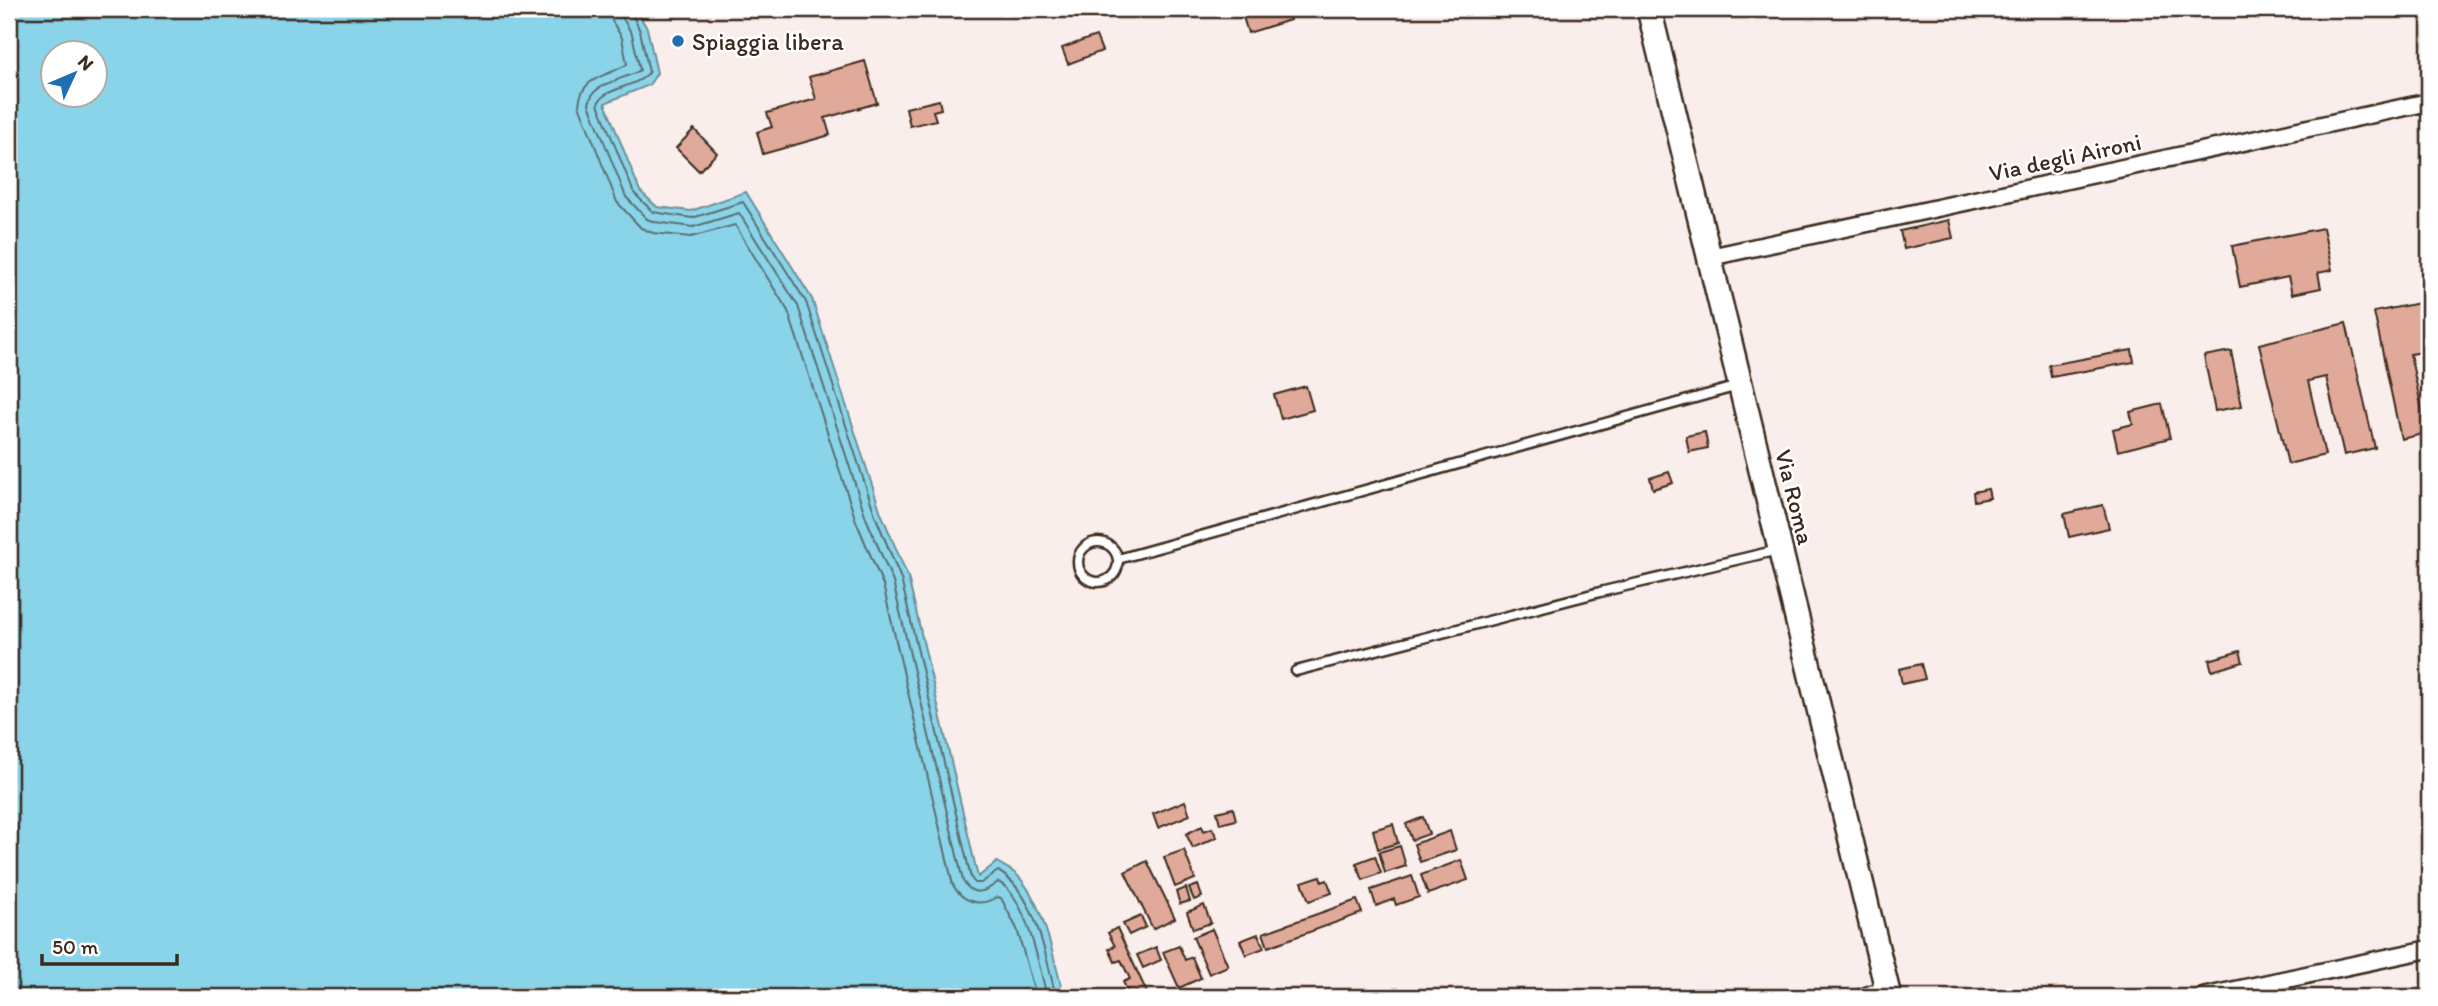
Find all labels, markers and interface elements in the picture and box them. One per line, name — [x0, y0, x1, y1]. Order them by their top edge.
place label: Spiaggia libera — [692, 27, 844, 56]
marker: Spiaggia libera — [670, 33, 686, 49]
north arrow — [38, 38, 108, 108]
text: N — [73, 50, 99, 75]
street label: Via degli Aironi — [1986, 127, 2144, 187]
street label: Via Roma — [1769, 446, 1821, 548]
scale bar — [42, 922, 177, 966]
text: 50 m — [52, 934, 99, 959]

